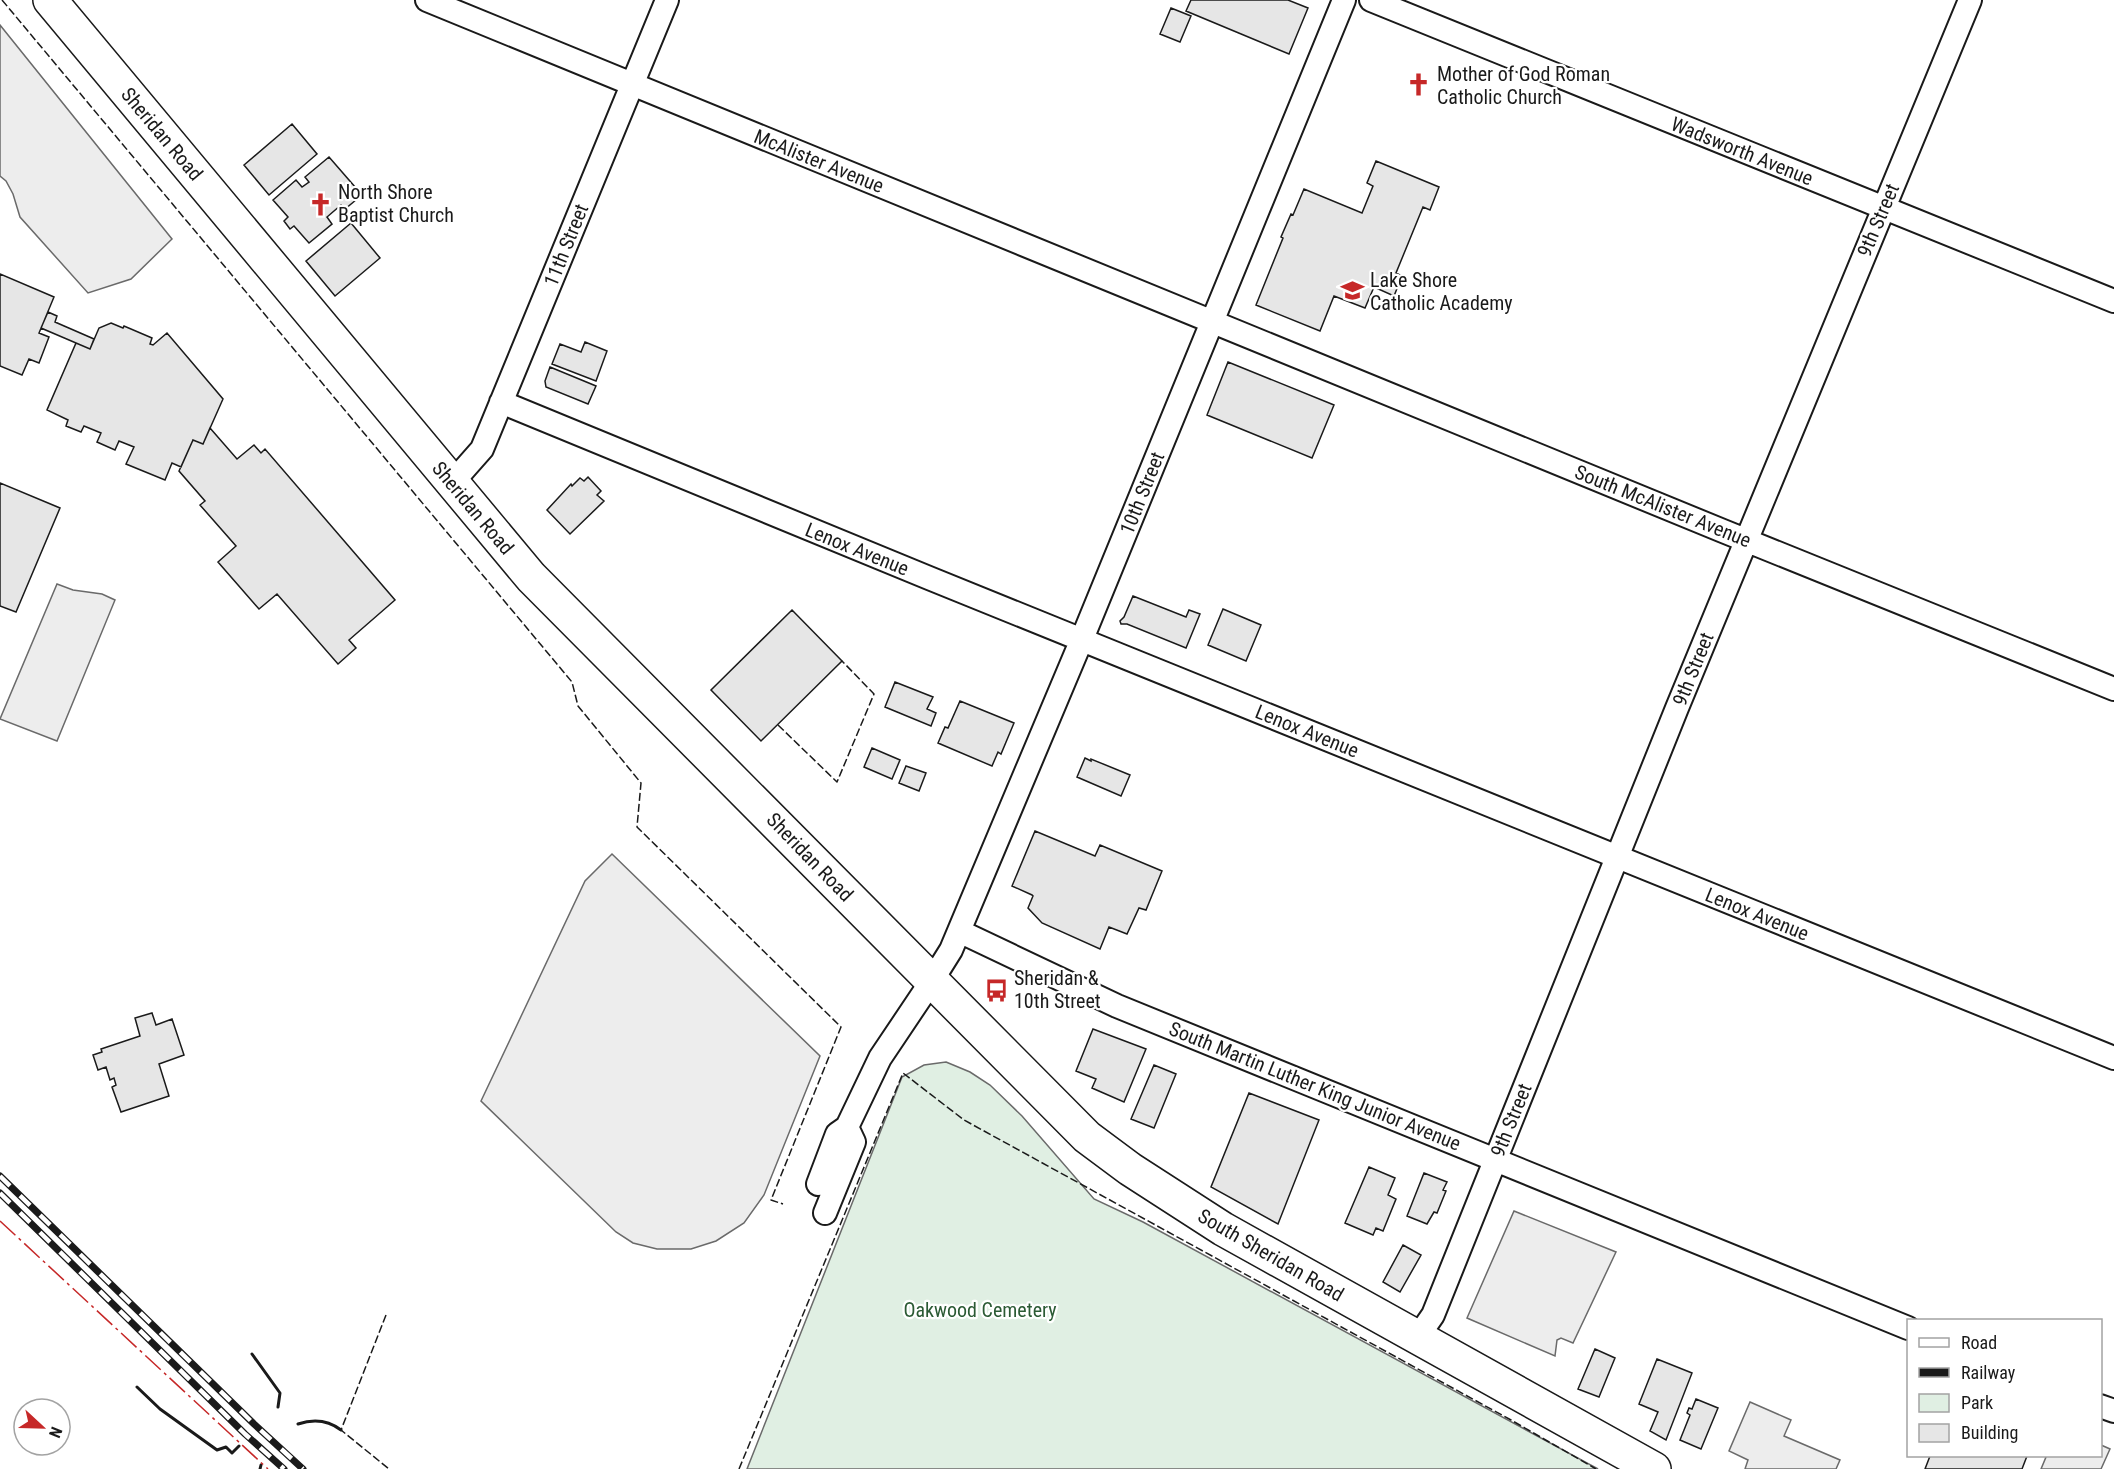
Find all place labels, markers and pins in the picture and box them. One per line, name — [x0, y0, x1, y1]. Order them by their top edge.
place label: Mother of God Roman Catholic Church — [1437, 62, 1610, 109]
church icon: Mother of God Roman Catholic Church — [1406, 72, 1432, 98]
place label: North Shore Baptist Church — [338, 180, 454, 227]
church icon: North Shore Baptist Church — [307, 191, 333, 217]
place label: Lake Shore Catholic Academy — [1370, 268, 1513, 315]
school or university icon: Lake Shore Catholic Academy — [1339, 278, 1365, 304]
place label: Sheridan & 10th Street — [1014, 966, 1101, 1013]
bus stop icon: Sheridan & 10th Street — [983, 977, 1009, 1003]

